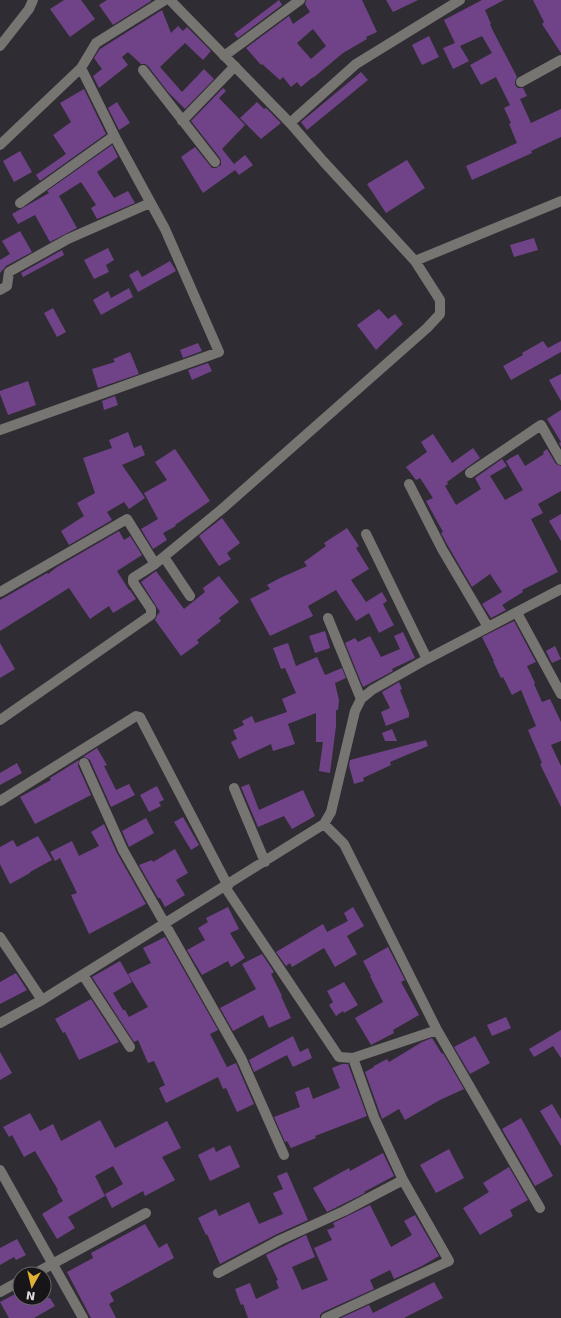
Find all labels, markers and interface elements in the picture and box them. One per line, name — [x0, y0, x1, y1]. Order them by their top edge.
north arrow — [12, 1266, 52, 1306]
text: N — [25, 1288, 36, 1302]

